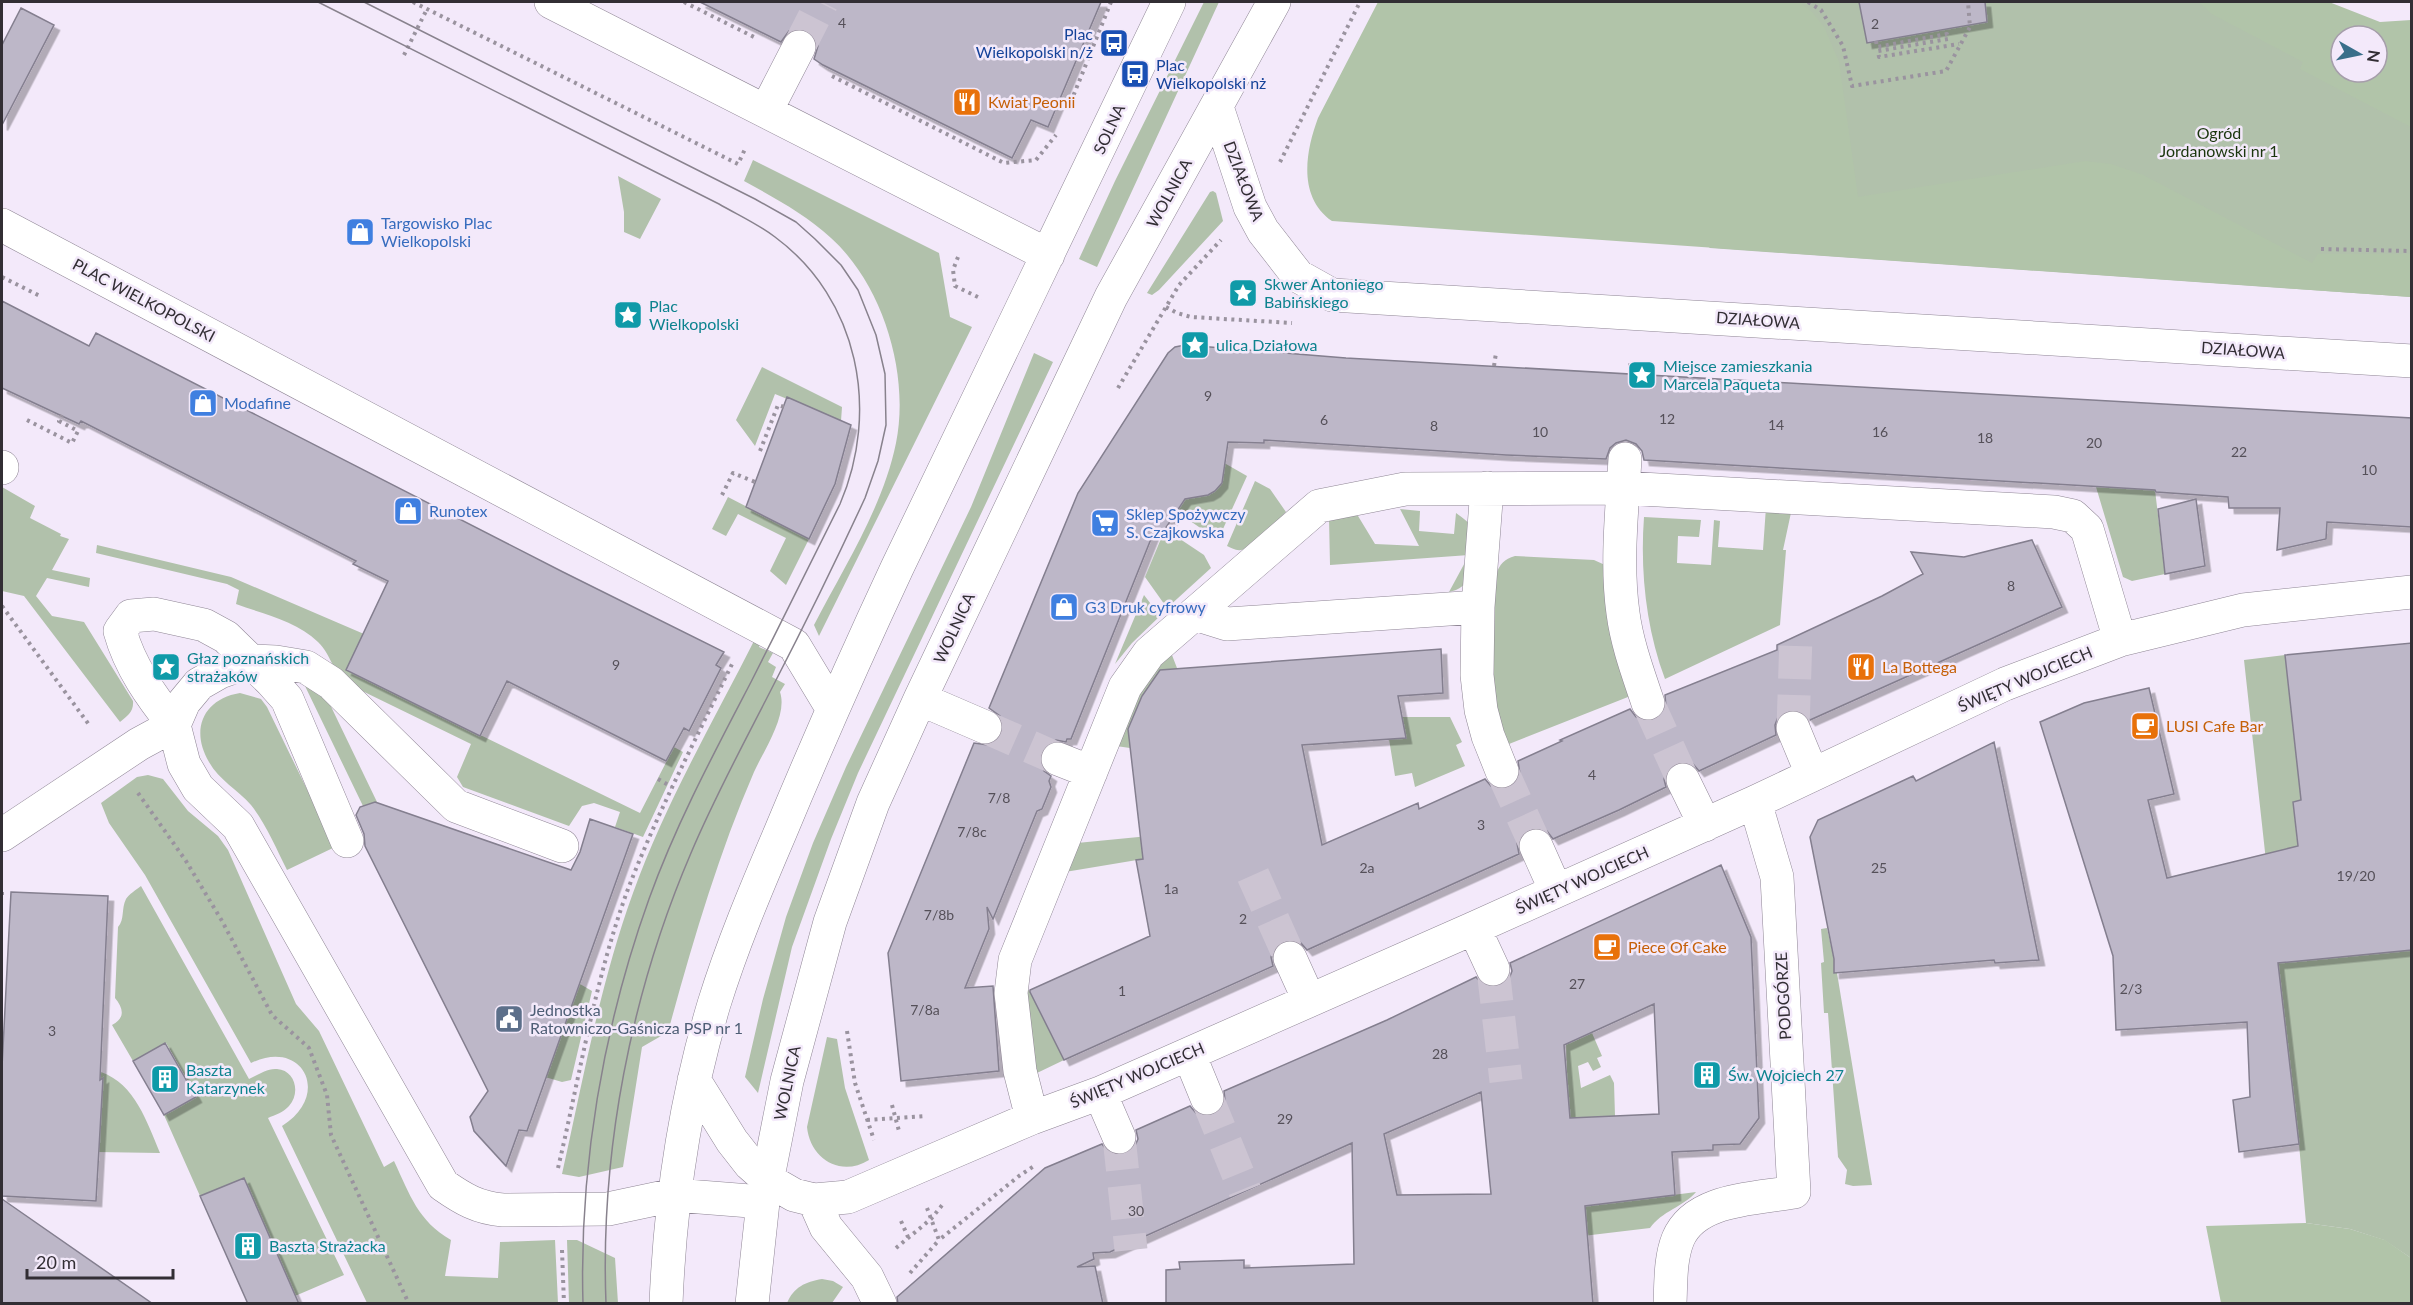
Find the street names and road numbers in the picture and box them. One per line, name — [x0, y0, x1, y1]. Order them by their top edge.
street label: SOLNA — [1089, 101, 1128, 157]
street label: DZIAŁOWA — [1221, 138, 1268, 224]
street label: WOLNICA — [1142, 155, 1195, 230]
street label: PLAC WIELKOPOLSKI — [70, 254, 219, 345]
street label: DZIAŁOWA — [1715, 307, 1801, 332]
street label: DZIAŁOWA — [2200, 337, 2286, 362]
street label: WOLNICA — [929, 589, 978, 666]
street label: ŚWIĘTY WOJCIECH — [1955, 642, 2095, 715]
street label: ŚWIĘTY WOJCIECH — [1512, 842, 1651, 918]
street label: PODGÓRZE — [1771, 952, 1794, 1040]
street label: ŚWIĘTY WOJCIECH — [1067, 1038, 1207, 1111]
street label: WOLNICA — [769, 1044, 804, 1122]

